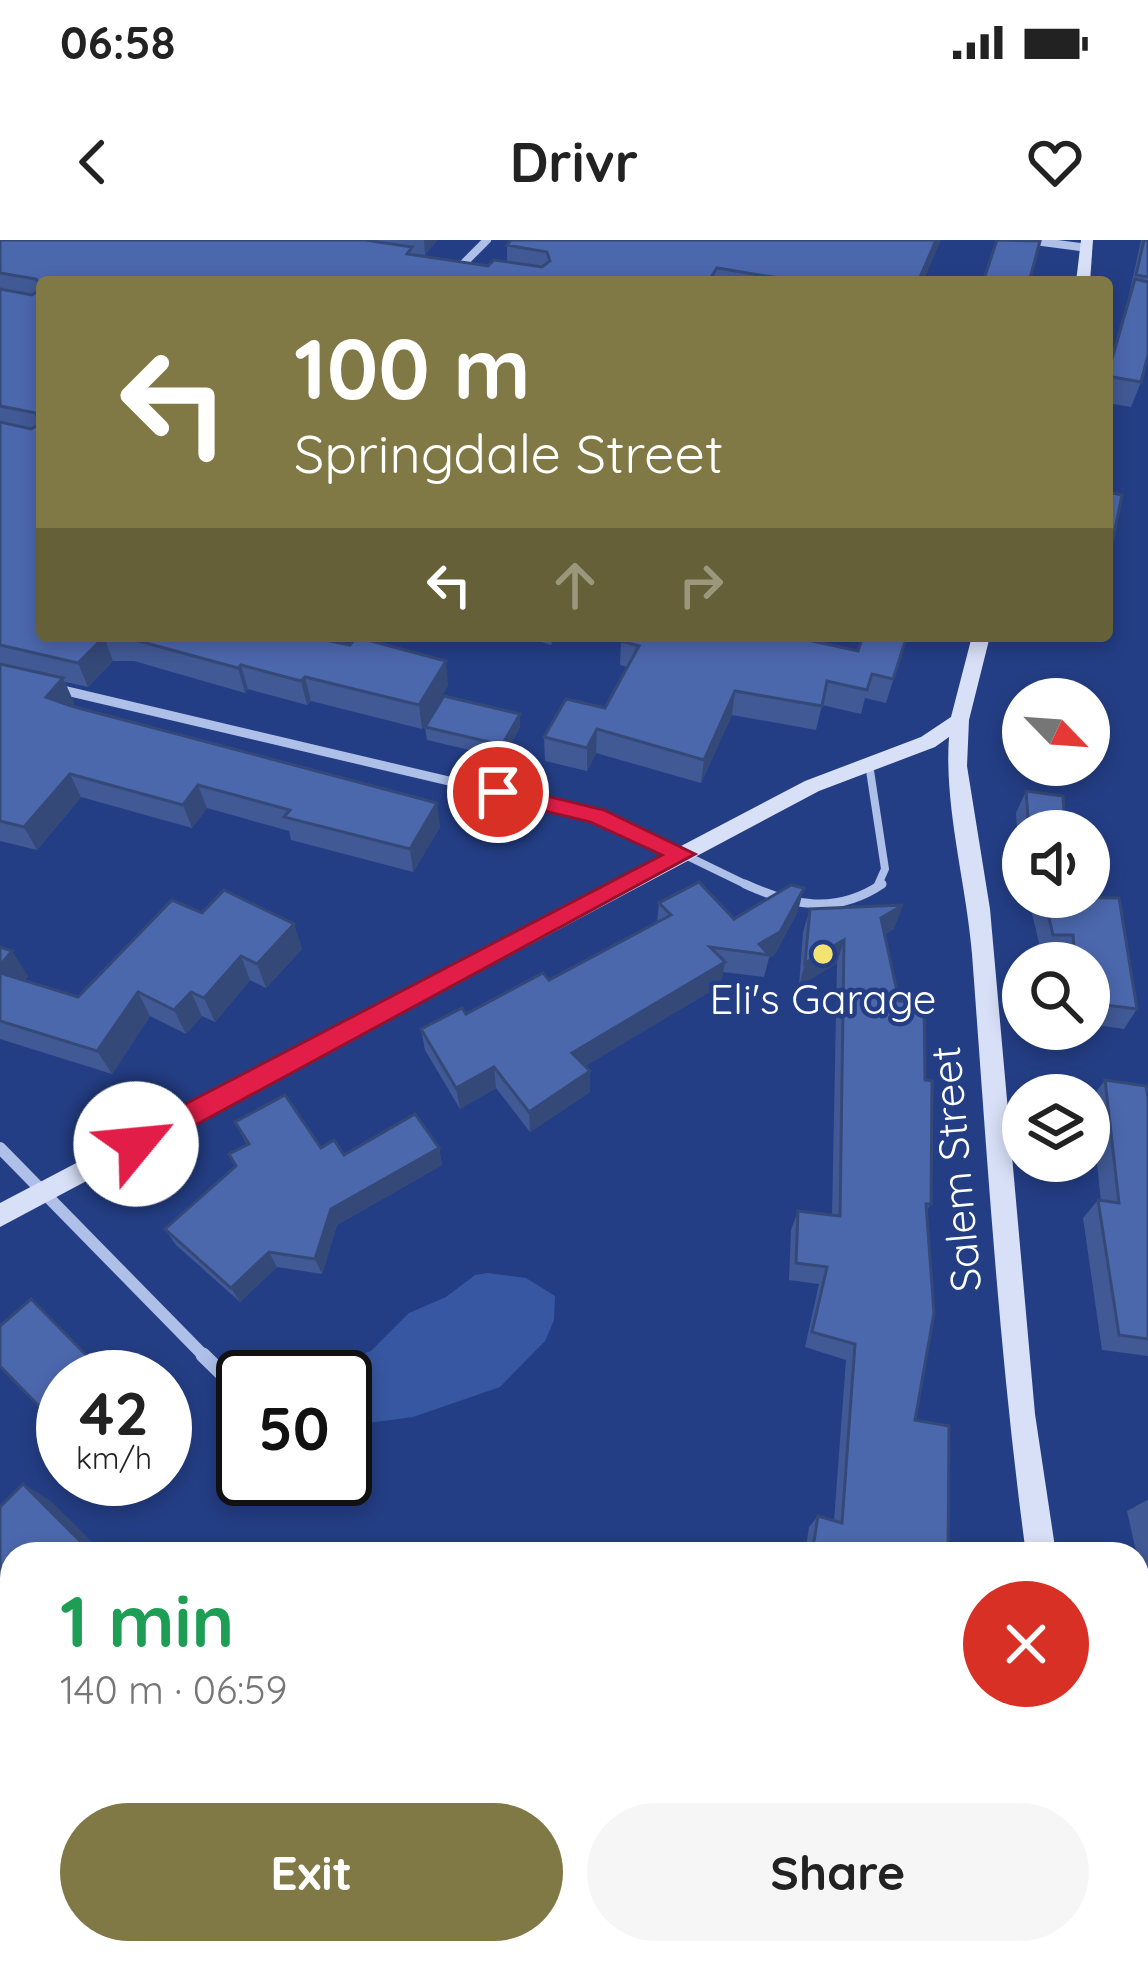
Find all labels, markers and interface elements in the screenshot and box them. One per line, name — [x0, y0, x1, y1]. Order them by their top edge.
text: 06:58 — [60, 14, 175, 70]
text: Drivr — [510, 128, 638, 196]
icon: back — [60, 129, 126, 195]
icon: heart — [1022, 129, 1088, 195]
text: 100 m — [294, 315, 531, 420]
icon: left — [96, 324, 252, 480]
text: Springdale Street — [294, 419, 723, 487]
icon: left — [416, 552, 482, 618]
icon: ahead — [542, 552, 608, 618]
icon: right — [668, 552, 734, 618]
north arrow — [1002, 678, 1110, 786]
map controls — [1002, 678, 1110, 1182]
pin — [447, 741, 549, 843]
icon: arrive — [465, 759, 531, 825]
button: sound — [1002, 810, 1110, 918]
marker: Eli's Garage — [810, 941, 836, 967]
button: search — [1002, 942, 1110, 1050]
place label: Eli's Garage — [709, 972, 937, 1025]
street label: Salem Street — [918, 1044, 992, 1294]
button: layers — [1002, 1074, 1110, 1182]
position arrow — [73, 1081, 199, 1207]
speed limit sign: 50 — [216, 1350, 372, 1506]
text: 42 — [79, 1375, 149, 1450]
text: km/h — [76, 1439, 152, 1477]
text: 1 min — [60, 1575, 234, 1665]
button: close — [963, 1581, 1089, 1707]
text: 140 m · 06:59 — [60, 1665, 287, 1714]
button: Exit — [60, 1803, 563, 1941]
button: Share — [587, 1803, 1089, 1941]

